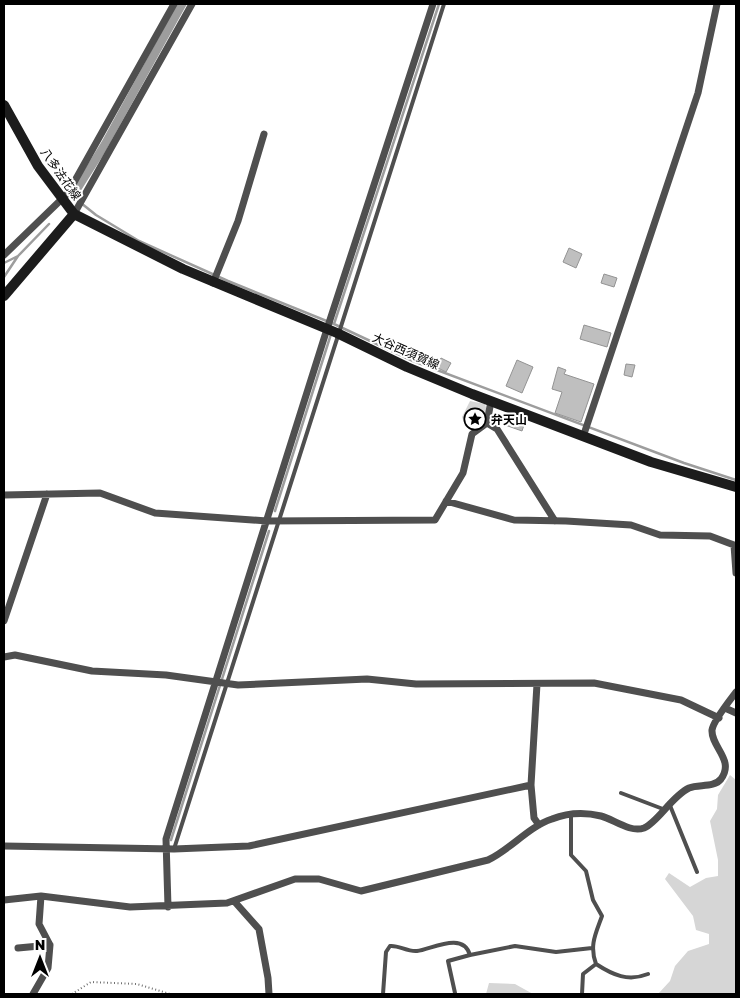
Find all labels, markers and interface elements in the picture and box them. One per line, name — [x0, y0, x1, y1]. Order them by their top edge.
street label: 八多法花線 — [38, 145, 84, 203]
street label: 大谷西須賀線 — [370, 330, 442, 372]
place icon: 弁天山 — [463, 407, 487, 431]
place label: 弁天山 — [491, 412, 527, 427]
north arrow — [15, 933, 65, 983]
text: N — [35, 936, 45, 953]

